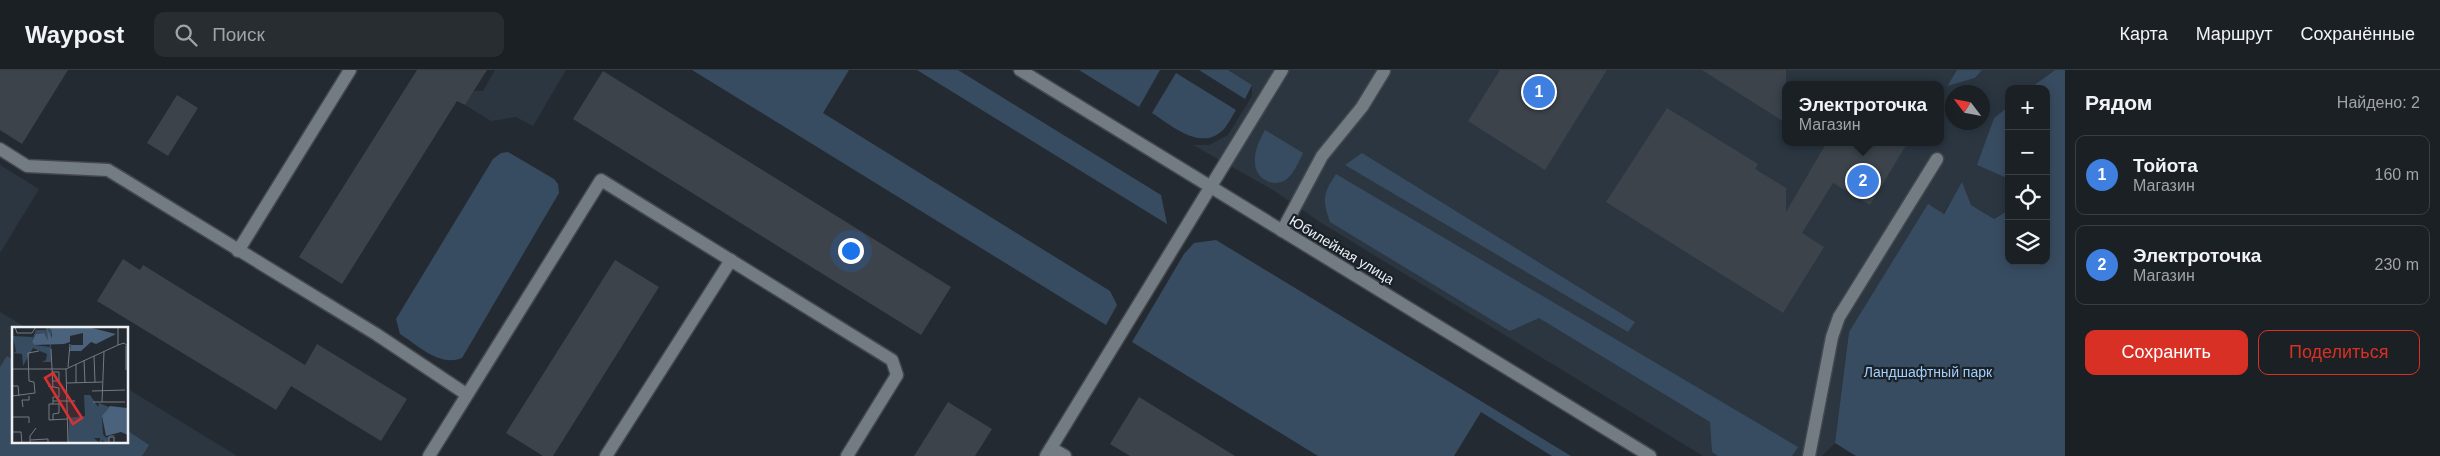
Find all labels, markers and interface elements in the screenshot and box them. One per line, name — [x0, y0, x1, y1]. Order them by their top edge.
search box — [154, 12, 504, 57]
text: Waypost — [25, 21, 124, 48]
icon: search — [172, 21, 200, 49]
text: Поиск — [212, 24, 265, 45]
text: Карта — [2120, 24, 2168, 44]
text: Маршрут — [2196, 24, 2272, 44]
text: Сохранённые — [2300, 24, 2415, 44]
pin: 1 — [1523, 73, 1555, 111]
popup — [1782, 81, 1944, 146]
north arrow — [1945, 85, 1990, 130]
map controls — [2005, 85, 2050, 265]
button: + — [2005, 85, 2050, 130]
text: Рядом — [2085, 91, 2152, 114]
text: Электроточка — [1799, 94, 1927, 115]
text: Найдено: 2 — [2337, 94, 2420, 111]
text: Магазин — [1799, 116, 1861, 133]
button: − — [2005, 130, 2050, 175]
text: Тойота — [2133, 155, 2198, 176]
pin: 2 — [1847, 162, 1879, 200]
text: 1 — [2098, 166, 2106, 183]
text: 160 m — [2375, 166, 2419, 183]
button: locate — [2005, 175, 2050, 220]
text: Магазин — [2133, 177, 2195, 194]
street label: Юбилейная улица — [1287, 212, 1397, 288]
button: layers — [2005, 220, 2050, 265]
your location — [838, 238, 864, 264]
text: Электроточка — [2133, 245, 2261, 266]
text: 2 — [2098, 256, 2106, 273]
text: 230 m — [2375, 256, 2419, 273]
text: Магазин — [2133, 267, 2195, 284]
inset map — [12, 327, 129, 444]
button: Сохранить — [2085, 330, 2248, 375]
button: Поделиться — [2258, 330, 2420, 375]
park label: Ландшафтный парк — [1864, 364, 1993, 380]

